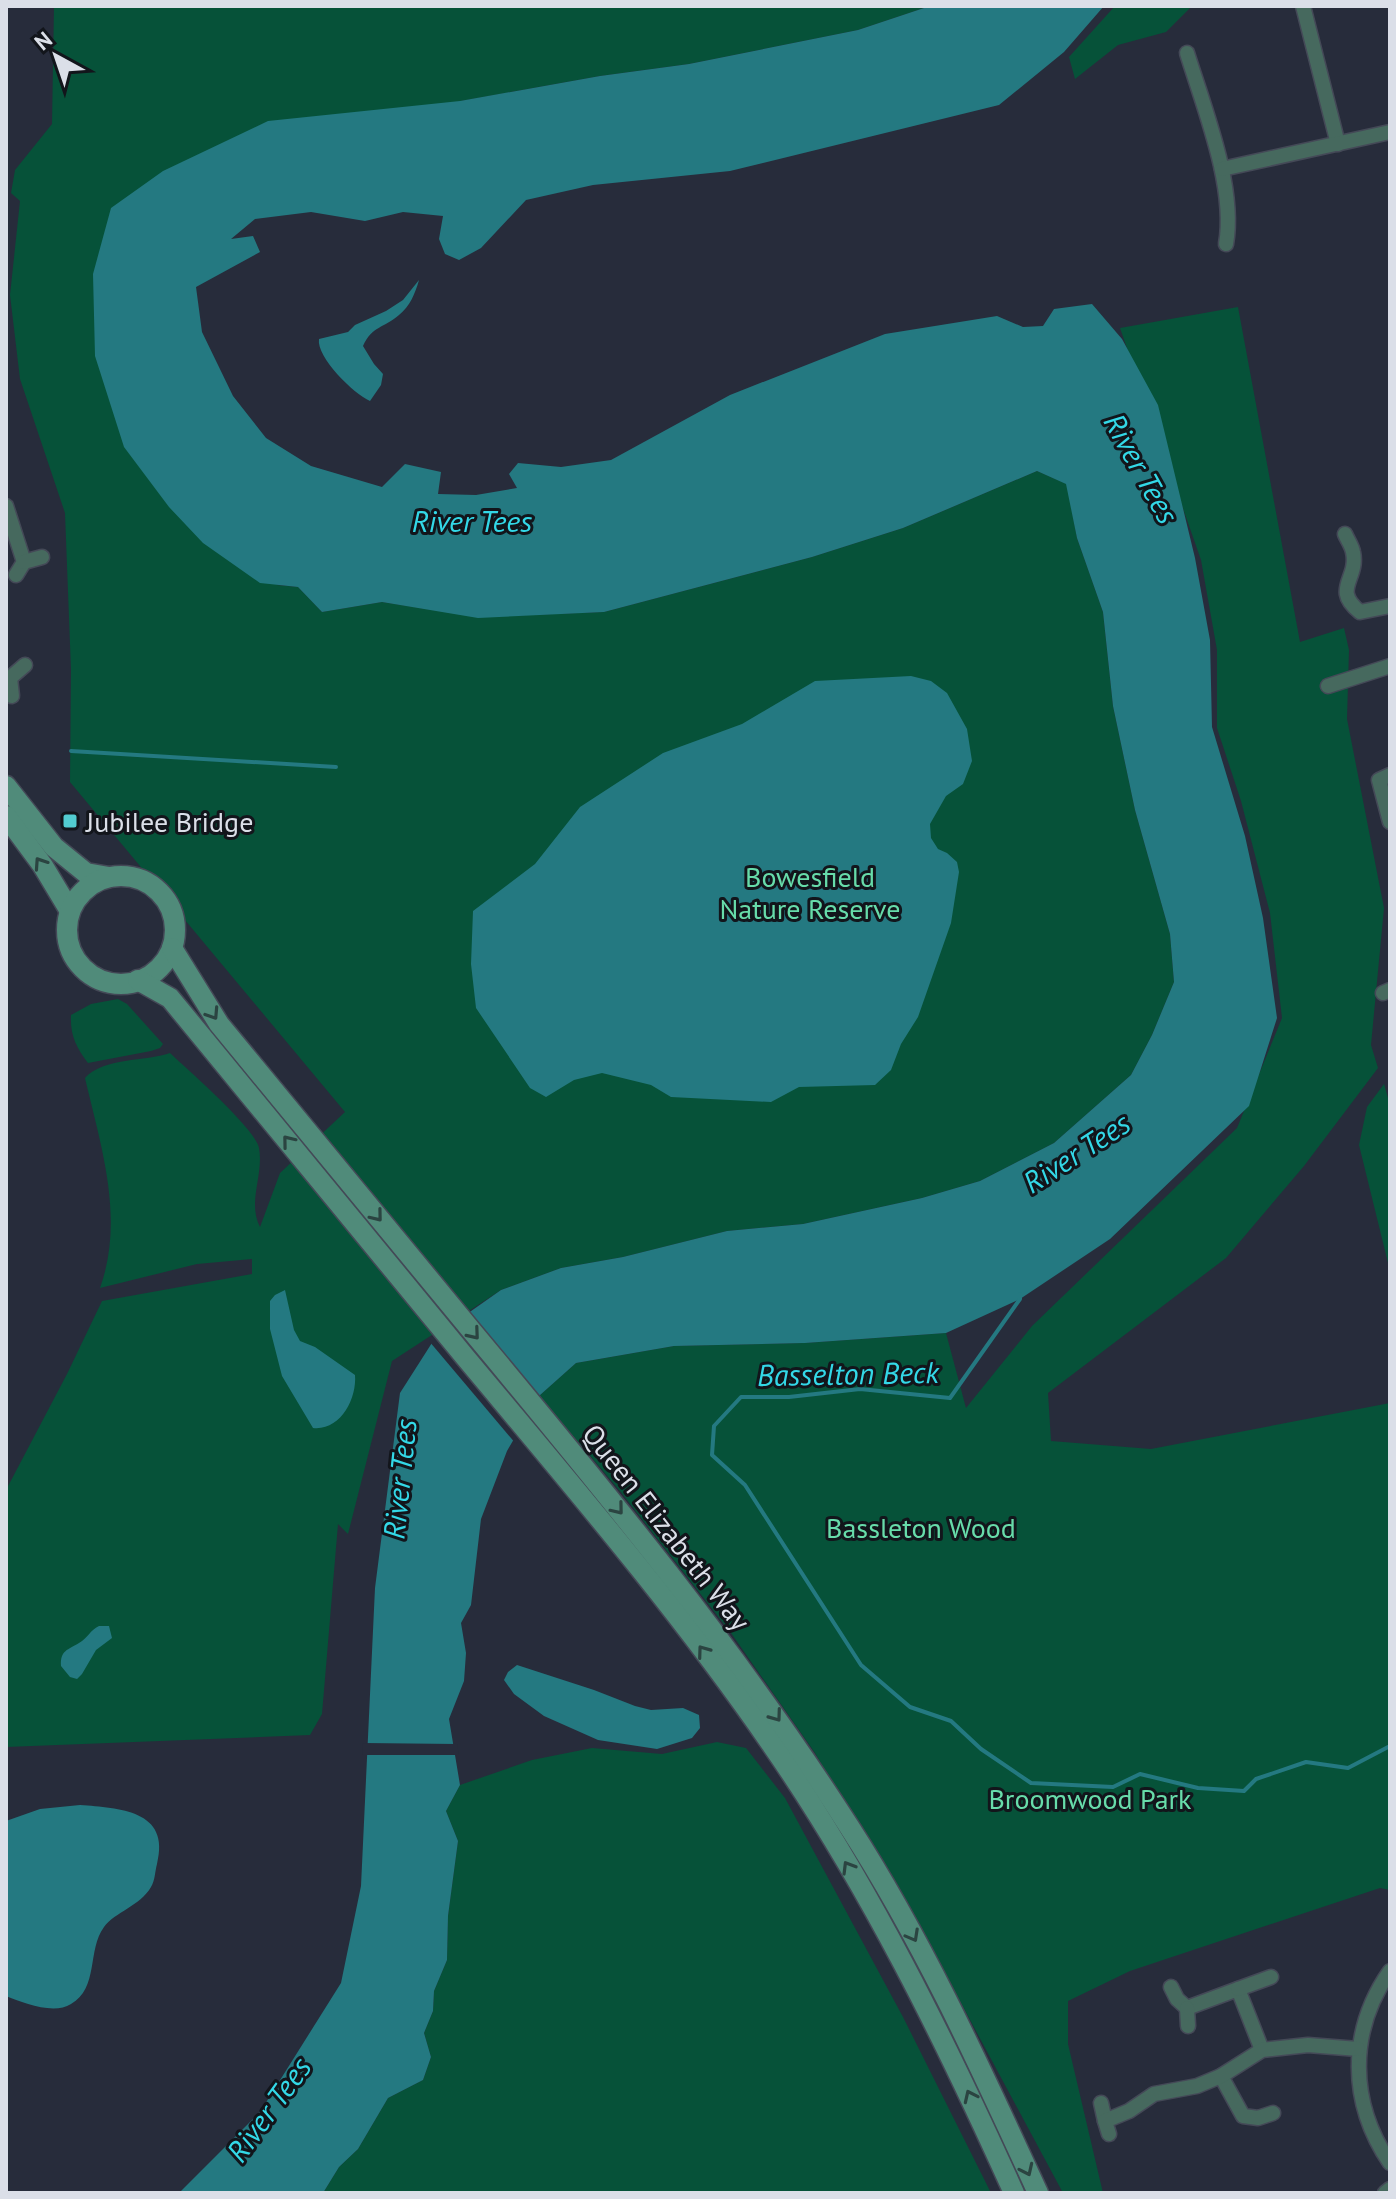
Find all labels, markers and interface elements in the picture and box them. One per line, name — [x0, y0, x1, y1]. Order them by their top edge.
north arrow — [16, 16, 96, 96]
text: N — [29, 25, 58, 56]
water label: River Tees — [1096, 406, 1188, 530]
water label: River Tees — [412, 501, 532, 540]
place label: Jubilee Bridge — [85, 803, 253, 840]
marker: Jubilee Bridge — [61, 812, 79, 830]
one-way arrow — [35, 857, 50, 871]
park label: Bowesfield Nature Reserve — [719, 858, 901, 927]
one-way arrow — [204, 1006, 219, 1020]
water label: River Tees — [1015, 1103, 1137, 1201]
one-way arrow — [283, 1136, 298, 1150]
one-way arrow — [367, 1207, 381, 1222]
one-way arrow — [464, 1325, 479, 1340]
water label: Basselton Beck — [757, 1352, 941, 1394]
street label: Queen Elizabeth Way — [575, 1416, 759, 1638]
water label: River Tees — [373, 1417, 425, 1541]
one-way arrow — [608, 1500, 623, 1514]
park label: Bassleton Wood — [826, 1509, 1016, 1546]
one-way arrow — [699, 1646, 713, 1660]
one-way arrow — [766, 1707, 780, 1721]
park label: Broomwood Park — [989, 1780, 1192, 1817]
one-way arrow — [842, 1861, 858, 1876]
one-way arrow — [903, 1927, 919, 1942]
water label: River Tees — [217, 2049, 319, 2169]
one-way arrow — [964, 2090, 980, 2105]
one-way arrow — [1017, 2161, 1033, 2176]

